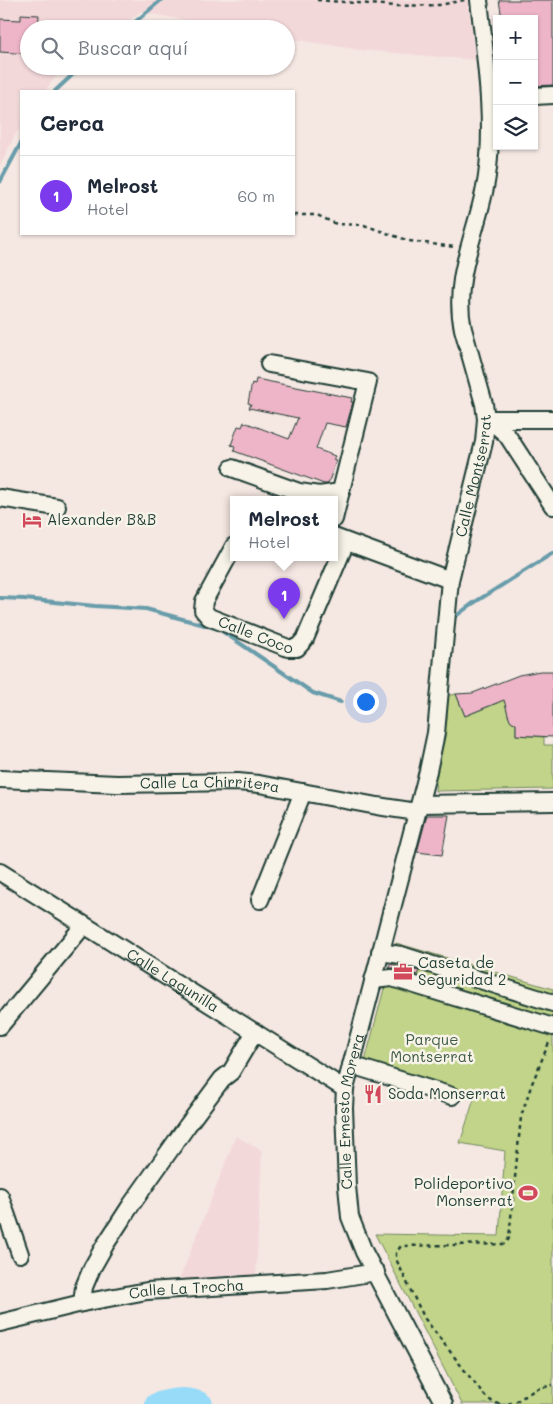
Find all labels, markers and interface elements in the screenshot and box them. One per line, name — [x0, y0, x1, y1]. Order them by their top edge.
map controls — [493, 15, 538, 150]
button: + — [493, 15, 538, 60]
search box — [20, 20, 295, 75]
icon: search — [38, 34, 66, 62]
text: Buscar aquí — [78, 35, 188, 60]
button: − — [493, 60, 538, 105]
button: layers — [493, 105, 538, 150]
text: Cerca — [40, 109, 105, 136]
text: Melrost — [87, 173, 158, 198]
text: 1 — [52, 185, 60, 206]
text: 60 m — [238, 185, 275, 206]
text: Hotel — [87, 198, 129, 219]
street label: Calle Montserrat — [450, 413, 495, 539]
popup — [230, 496, 338, 561]
text: Melrost — [248, 506, 320, 531]
hotel icon: Alexander B&B — [21, 509, 43, 531]
place label: Alexander B&B — [47, 509, 156, 529]
text: Hotel — [248, 531, 290, 552]
pin: 1 — [268, 578, 300, 619]
street label: Calle Coco — [216, 611, 293, 657]
your location — [353, 689, 379, 715]
street label: Calle La Chirritera — [140, 771, 281, 797]
street label: Calle Lagunilla — [123, 943, 223, 1016]
place label: Caseta de Seguridad 2 — [418, 952, 506, 989]
office icon: Caseta de Seguridad 2 — [392, 961, 414, 983]
park label: Parque Montserrat — [390, 1029, 474, 1066]
street label: Calle Ernesto Morera — [333, 1031, 368, 1190]
restaurant icon: Soda Monserrat — [362, 1083, 384, 1105]
place label: Soda Monserrat — [388, 1083, 506, 1103]
place label: Polideportivo Monserrat — [414, 1173, 513, 1210]
sports icon: Polideportivo Monserrat — [517, 1182, 539, 1204]
street label: Calle La Trocha — [127, 1274, 244, 1303]

